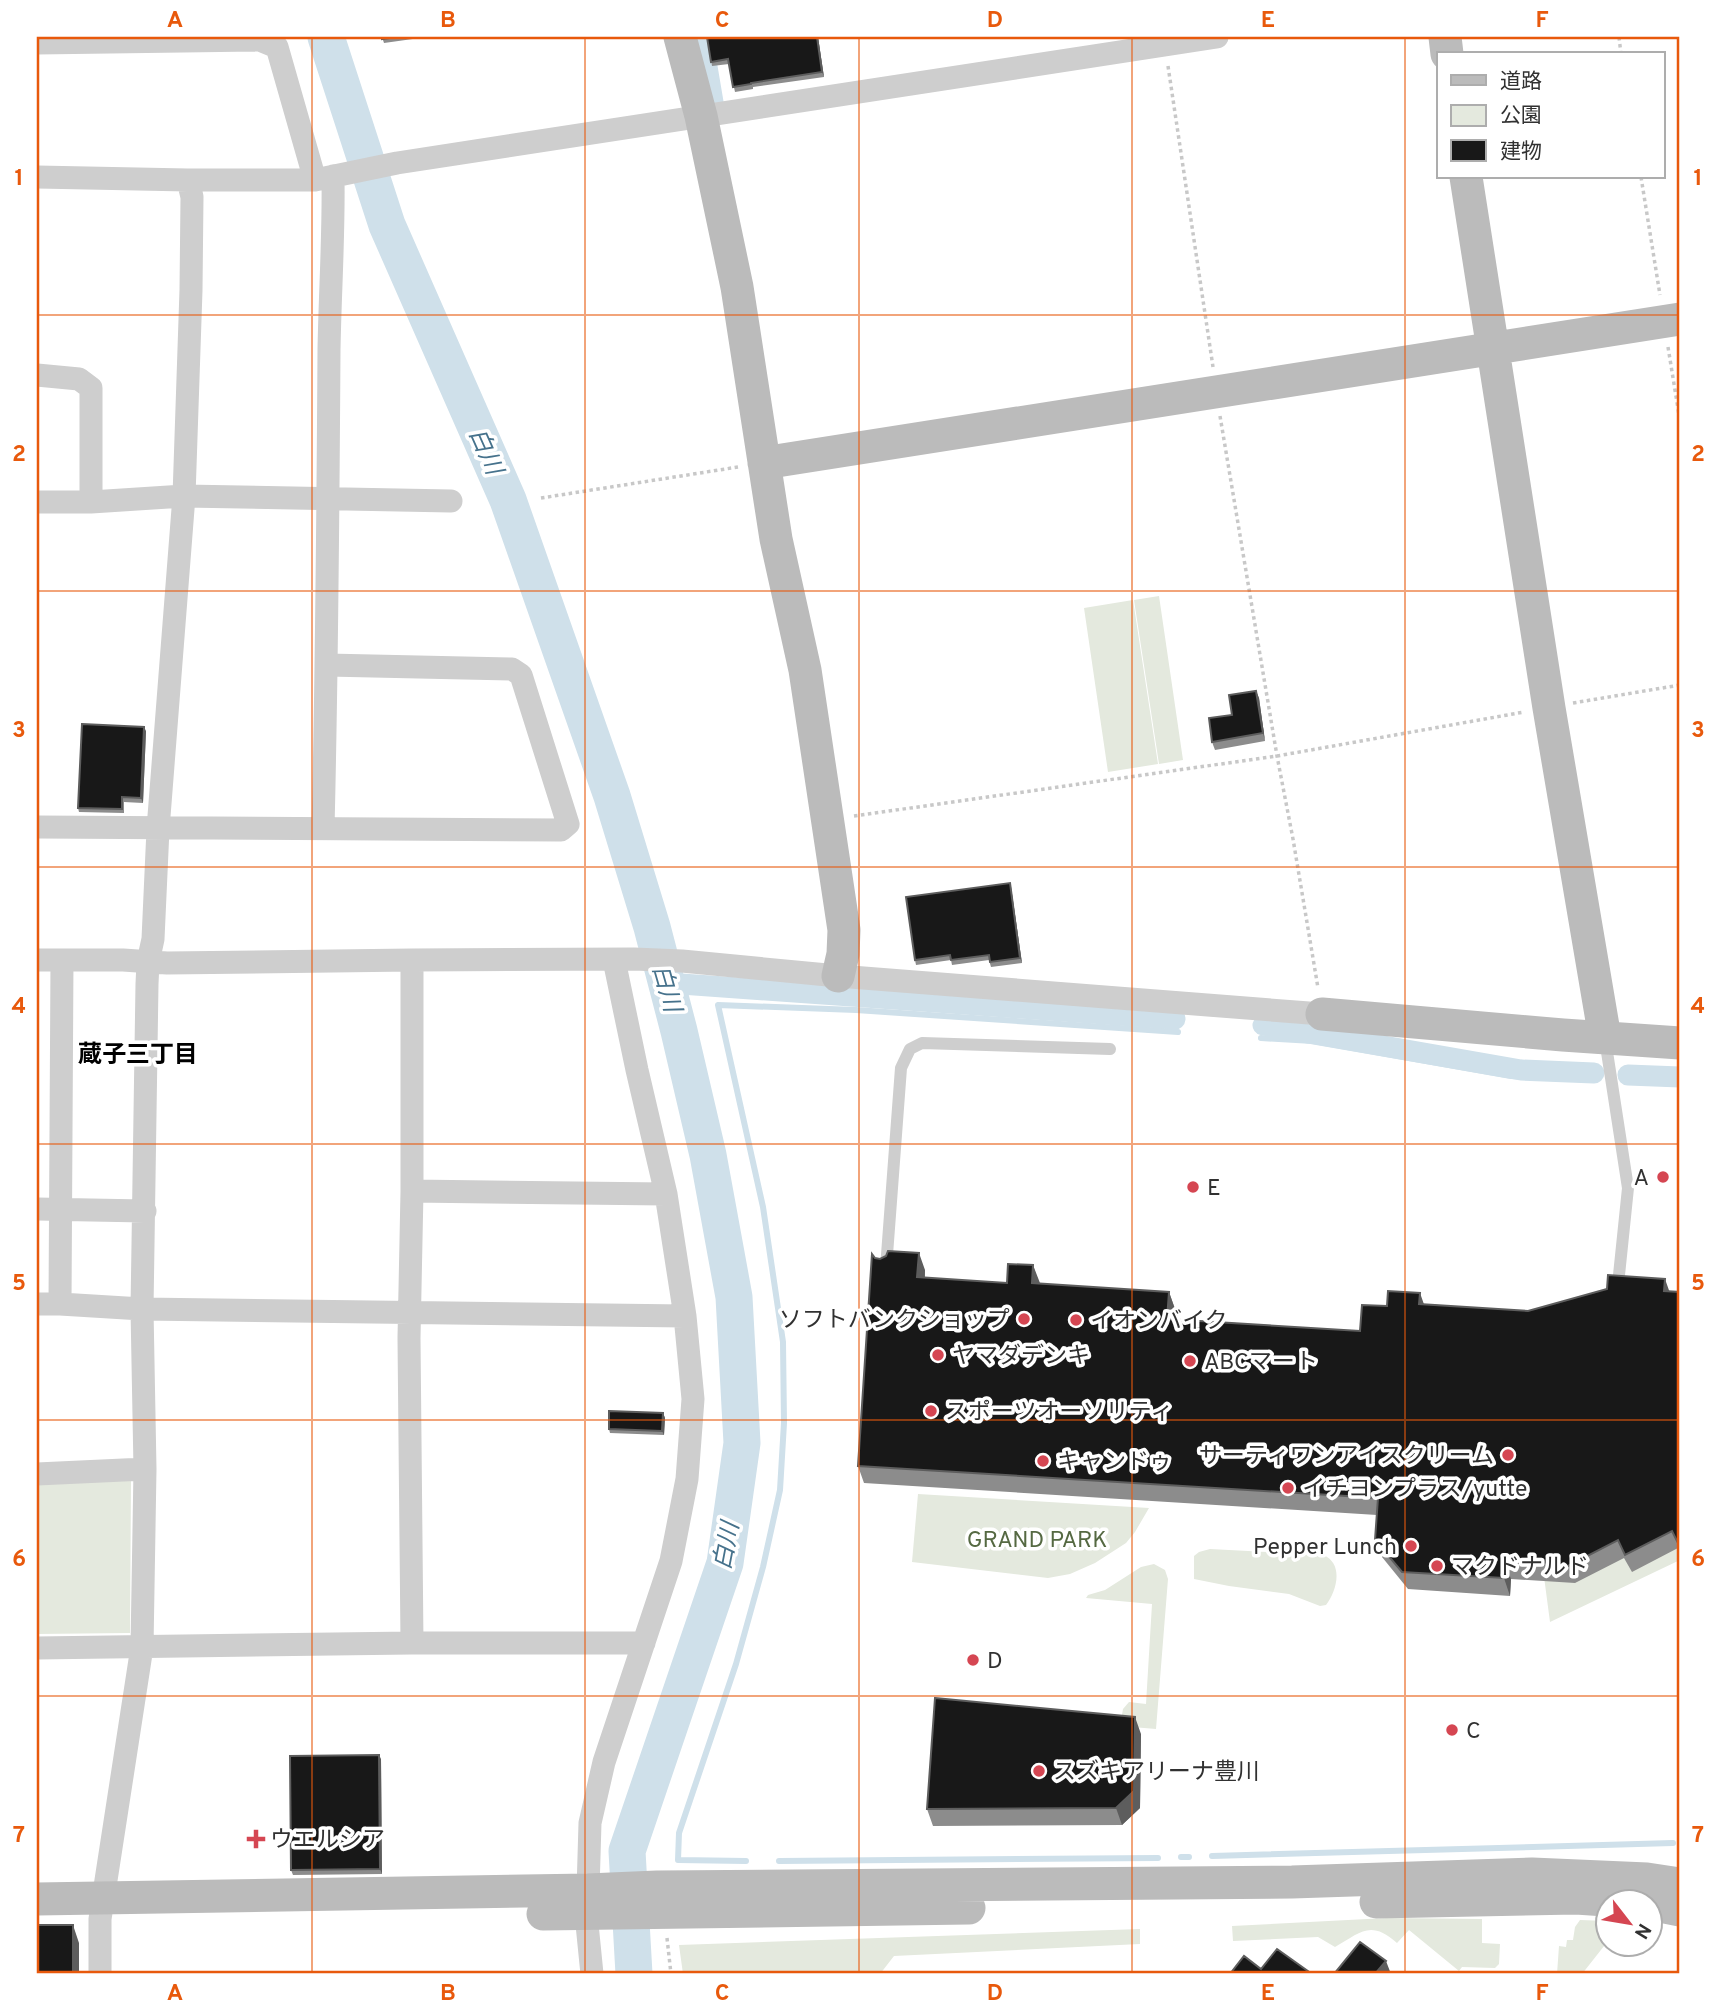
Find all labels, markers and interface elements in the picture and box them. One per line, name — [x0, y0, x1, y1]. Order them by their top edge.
text: A — [167, 7, 183, 36]
text: B — [440, 7, 456, 36]
text: C — [715, 7, 729, 36]
text: D — [987, 7, 1003, 36]
text: E — [1261, 7, 1275, 36]
text: F — [1535, 7, 1549, 36]
legend — [1437, 52, 1664, 178]
text: 道路 — [1500, 69, 1542, 96]
text: 公園 — [1500, 103, 1542, 130]
text: 建物 — [1500, 139, 1542, 166]
text: 1 — [14, 165, 24, 194]
text: 1 — [1693, 165, 1703, 194]
water label: 白川 — [461, 424, 509, 483]
text: 2 — [12, 441, 26, 470]
text: 2 — [1691, 441, 1705, 470]
text: 3 — [12, 717, 26, 746]
text: 3 — [1691, 717, 1705, 746]
water label: 白川 — [644, 961, 687, 1019]
text: 4 — [12, 993, 26, 1022]
text: 4 — [1691, 993, 1705, 1022]
district label: 蔵子三丁目 — [78, 1041, 198, 1071]
place label: A — [1633, 1165, 1649, 1194]
marker: A — [1655, 1169, 1671, 1185]
place label: E — [1207, 1175, 1221, 1204]
marker: E — [1185, 1179, 1201, 1195]
text: 5 — [12, 1270, 26, 1299]
text: 5 — [1691, 1270, 1705, 1299]
place label: ソフトバンクショップ — [779, 1307, 1010, 1336]
place label: イオンバイク — [1090, 1308, 1228, 1337]
marker: ソフトバンクショップ — [1016, 1311, 1032, 1327]
marker: イオンバイク — [1068, 1312, 1084, 1328]
place label: ヤマダデンキ — [952, 1343, 1090, 1372]
marker: ヤマダデンキ — [930, 1347, 946, 1363]
place label: ABCマート — [1204, 1349, 1318, 1378]
marker: ABCマート — [1182, 1353, 1198, 1369]
place label: スポーツオーソリティ — [945, 1399, 1173, 1428]
marker: スポーツオーソリティ — [923, 1403, 939, 1419]
place label: サーティワンアイスクリーム — [1199, 1443, 1494, 1472]
marker: サーティワンアイスクリーム — [1500, 1447, 1516, 1463]
place label: キャンドゥ — [1057, 1449, 1172, 1478]
marker: キャンドゥ — [1035, 1453, 1051, 1469]
place label: イチヨンプラス/yutte — [1302, 1476, 1527, 1505]
marker: イチヨンプラス/yutte — [1280, 1480, 1296, 1496]
water label: 白川 — [709, 1517, 748, 1573]
park label: GRAND PARK — [967, 1527, 1107, 1556]
place label: Pepper Lunch — [1253, 1534, 1397, 1563]
marker: Pepper Lunch — [1403, 1538, 1419, 1554]
text: 6 — [12, 1546, 26, 1575]
text: 6 — [1691, 1546, 1705, 1575]
place label: マクドナルド — [1451, 1554, 1589, 1583]
marker: マクドナルド — [1429, 1558, 1445, 1574]
place label: D — [987, 1648, 1003, 1677]
marker: D — [965, 1652, 981, 1668]
place label: C — [1466, 1718, 1481, 1747]
marker: C — [1444, 1722, 1460, 1738]
place label: スズキアリーナ豊川 — [1053, 1759, 1260, 1788]
marker: スズキアリーナ豊川 — [1031, 1763, 1047, 1779]
text: 7 — [13, 1822, 25, 1851]
text: 7 — [1692, 1822, 1704, 1851]
place label: ウエルシア — [270, 1827, 385, 1856]
marker: ウエルシア — [248, 1831, 264, 1847]
north arrow — [1594, 1888, 1664, 1958]
text: N — [1628, 1919, 1656, 1943]
text: A — [167, 1980, 183, 2009]
text: B — [440, 1980, 456, 2009]
text: C — [715, 1980, 729, 2009]
text: D — [987, 1980, 1003, 2009]
text: E — [1261, 1980, 1275, 2009]
text: F — [1535, 1980, 1549, 2009]

